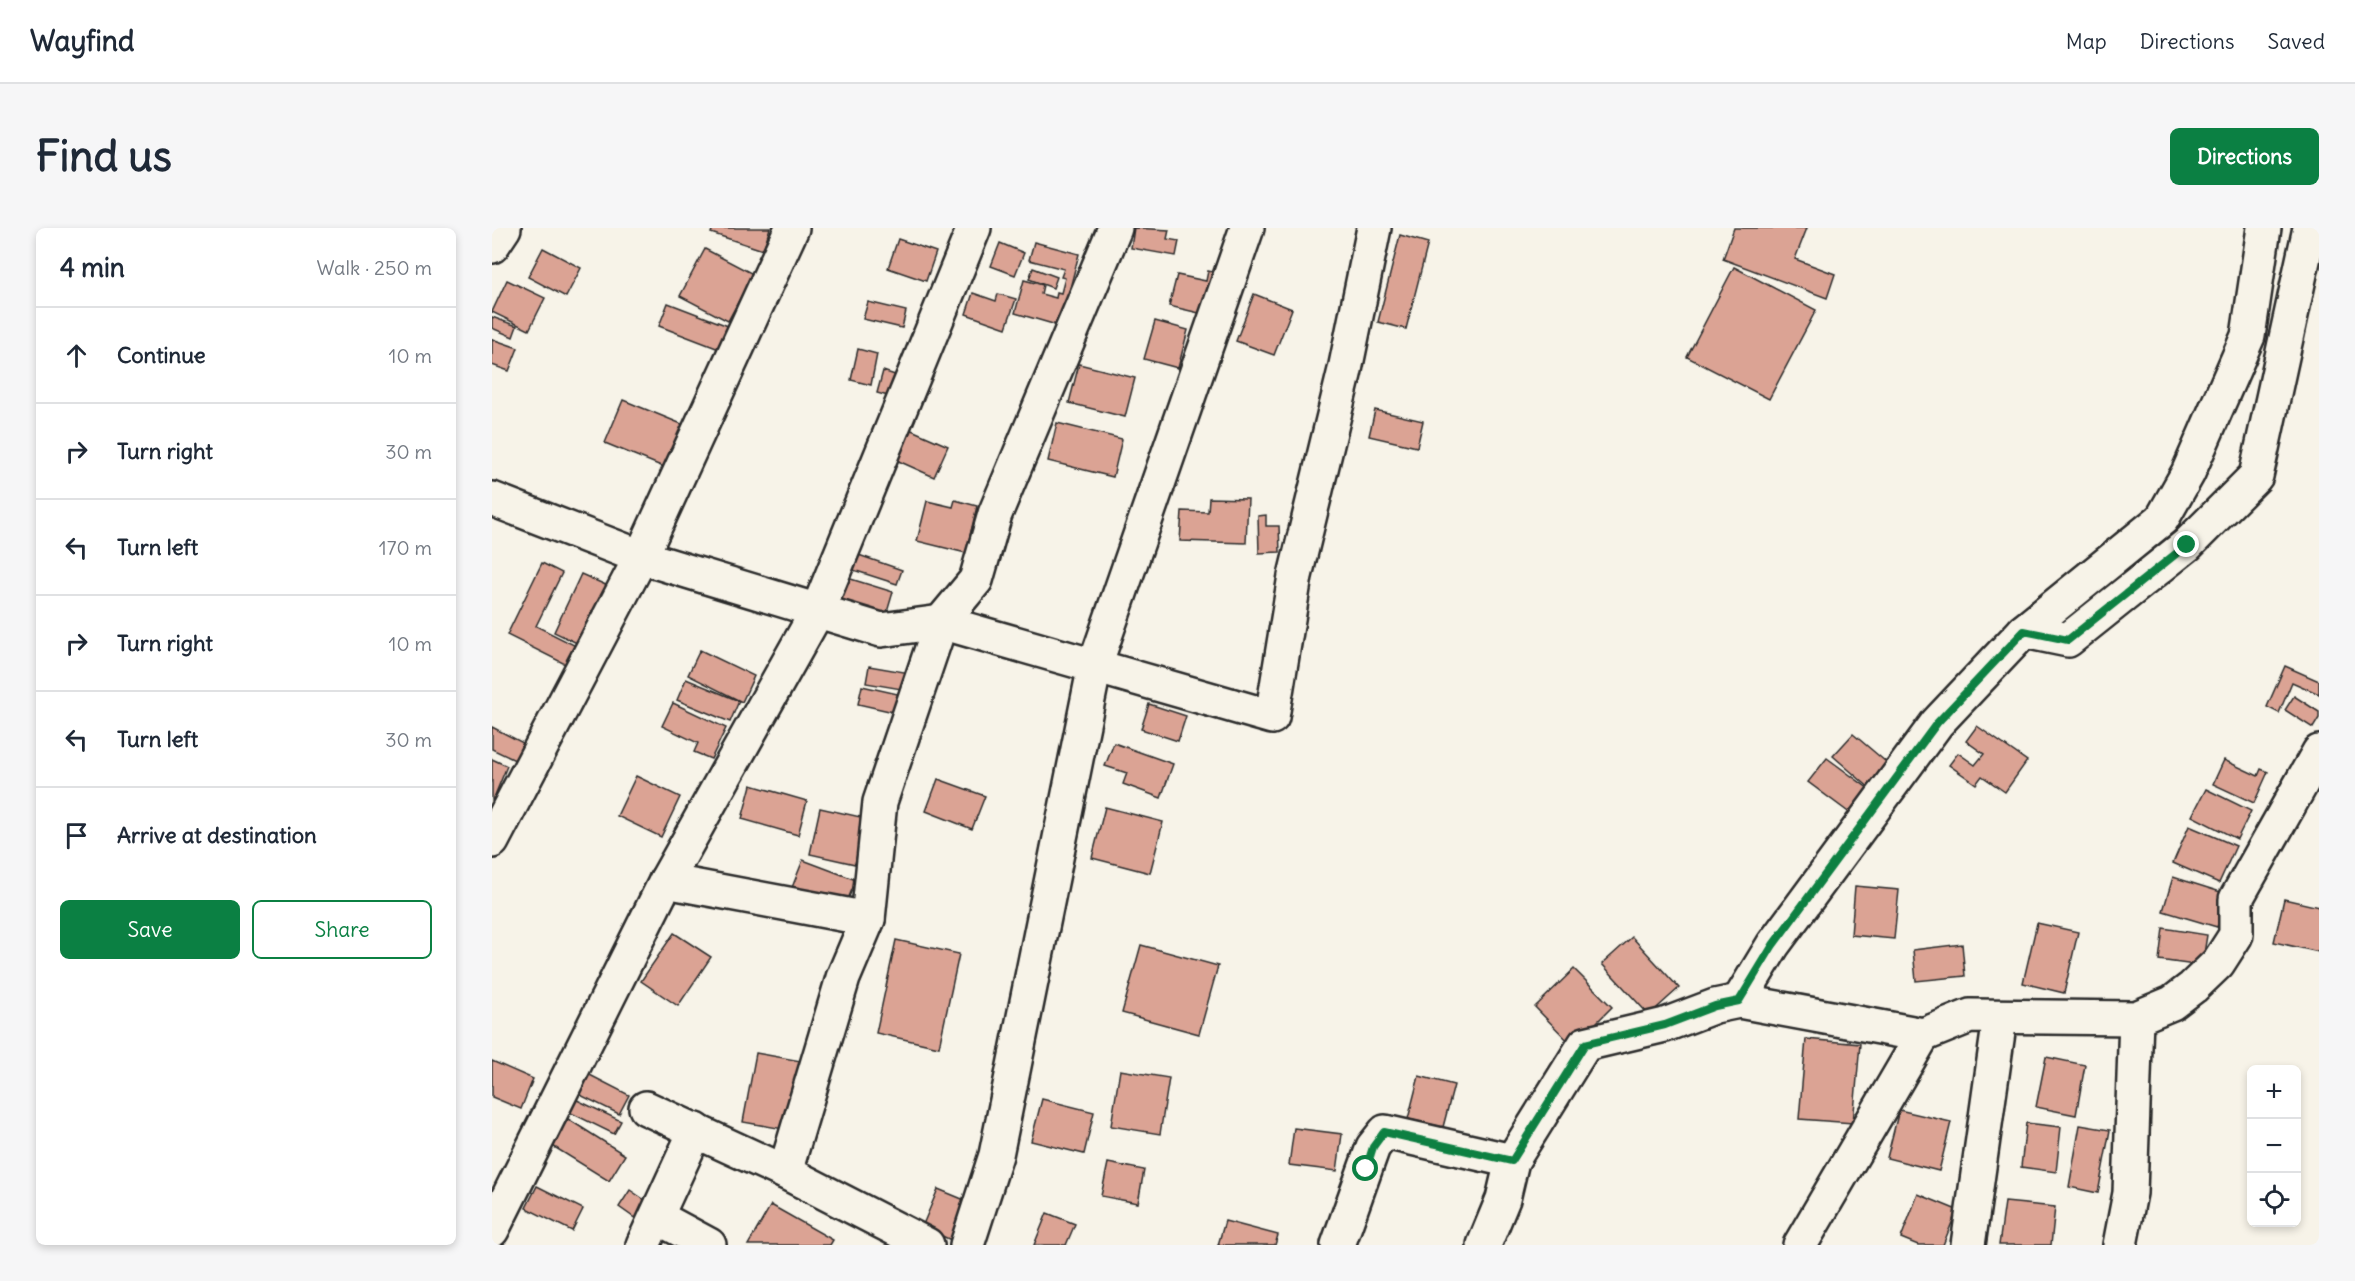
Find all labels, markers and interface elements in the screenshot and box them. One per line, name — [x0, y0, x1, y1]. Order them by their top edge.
text: Wayfind — [30, 23, 134, 59]
text: Map — [2066, 28, 2107, 55]
text: Directions — [2140, 28, 2234, 55]
text: Saved — [2267, 28, 2325, 55]
button: Directions — [2170, 128, 2319, 185]
text: Find us — [36, 130, 172, 182]
text: 4 min — [60, 251, 125, 284]
text: Walk · 250 m — [317, 255, 432, 280]
icon: ahead — [60, 339, 93, 372]
text: Continue — [117, 341, 206, 369]
text: 10 m — [389, 343, 432, 368]
icon: right — [60, 435, 93, 468]
text: Turn right — [117, 437, 213, 465]
text: 30 m — [385, 439, 432, 464]
icon: left — [60, 531, 93, 564]
route end — [2173, 531, 2199, 557]
text: Turn left — [117, 533, 198, 561]
text: 170 m — [379, 535, 432, 560]
icon: right — [60, 627, 93, 660]
text: Turn right — [117, 629, 213, 657]
text: 10 m — [389, 631, 432, 656]
icon: left — [60, 723, 93, 756]
text: Turn left — [117, 725, 198, 753]
text: 30 m — [385, 727, 432, 752]
icon: arrive — [60, 819, 93, 852]
text: Arrive at destination — [117, 821, 317, 849]
button: Save — [60, 900, 240, 959]
button: Share — [252, 900, 432, 959]
map controls — [2247, 1065, 2301, 1227]
button: + — [2247, 1065, 2301, 1119]
button: − — [2247, 1119, 2301, 1173]
route start — [1352, 1155, 1378, 1181]
button: locate — [2247, 1173, 2301, 1227]

